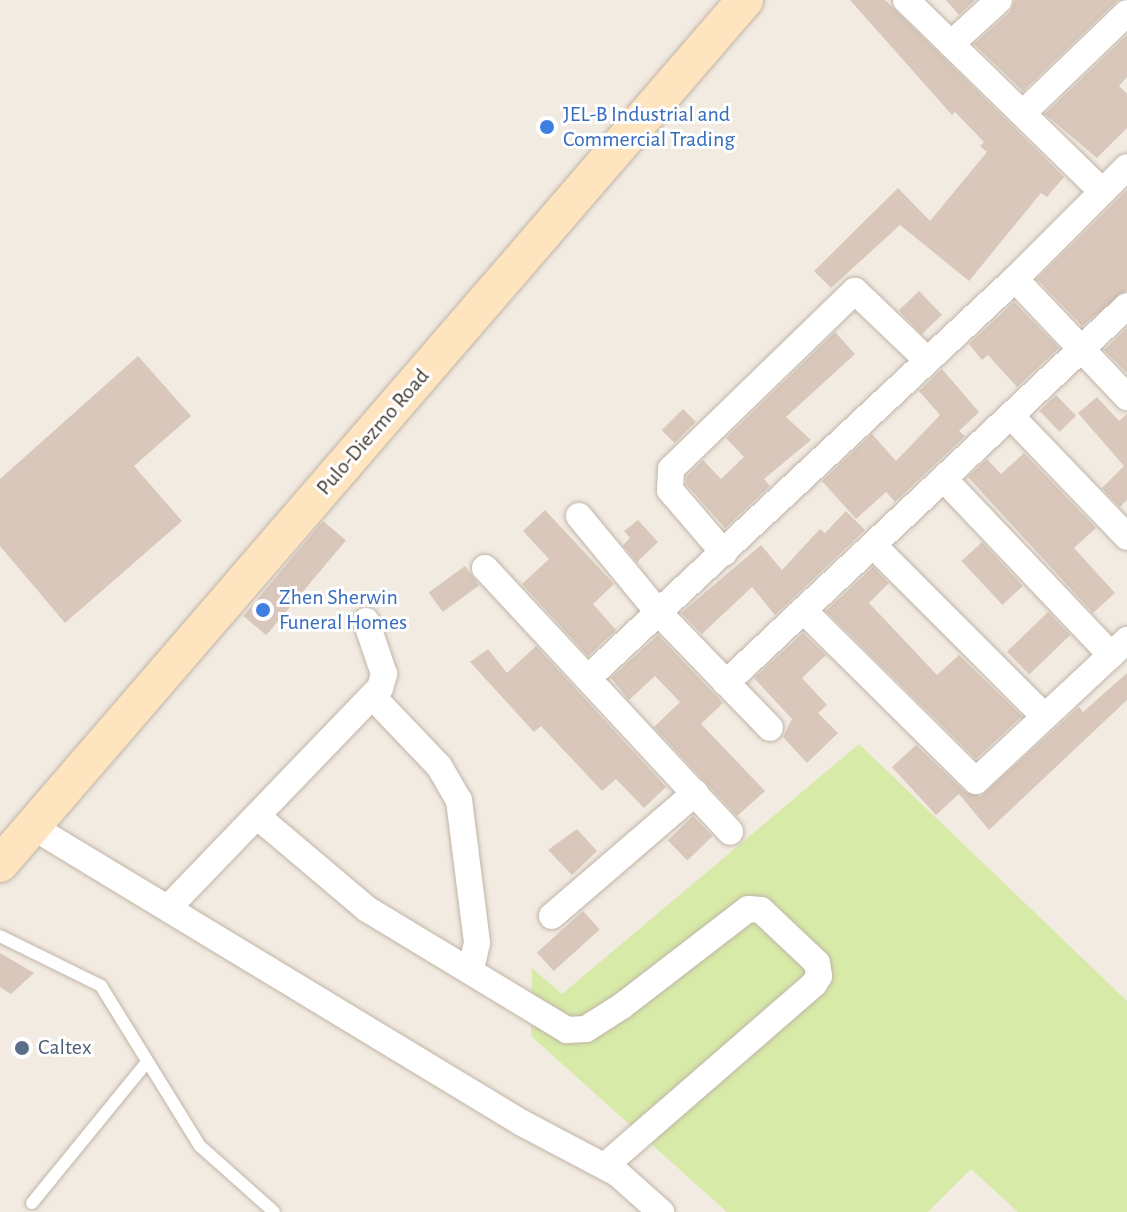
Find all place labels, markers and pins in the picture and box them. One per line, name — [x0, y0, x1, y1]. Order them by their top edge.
place label: JEL-B Industrial and Commercial Trading — [563, 101, 735, 152]
marker: JEL-B Industrial and Commercial Trading — [538, 118, 556, 136]
place label: Zhen Sherwin Funeral Homes — [279, 584, 407, 636]
marker: Zhen Sherwin Funeral Homes — [254, 601, 272, 619]
place label: Caltex — [38, 1035, 91, 1061]
marker: Caltex — [13, 1039, 31, 1057]

